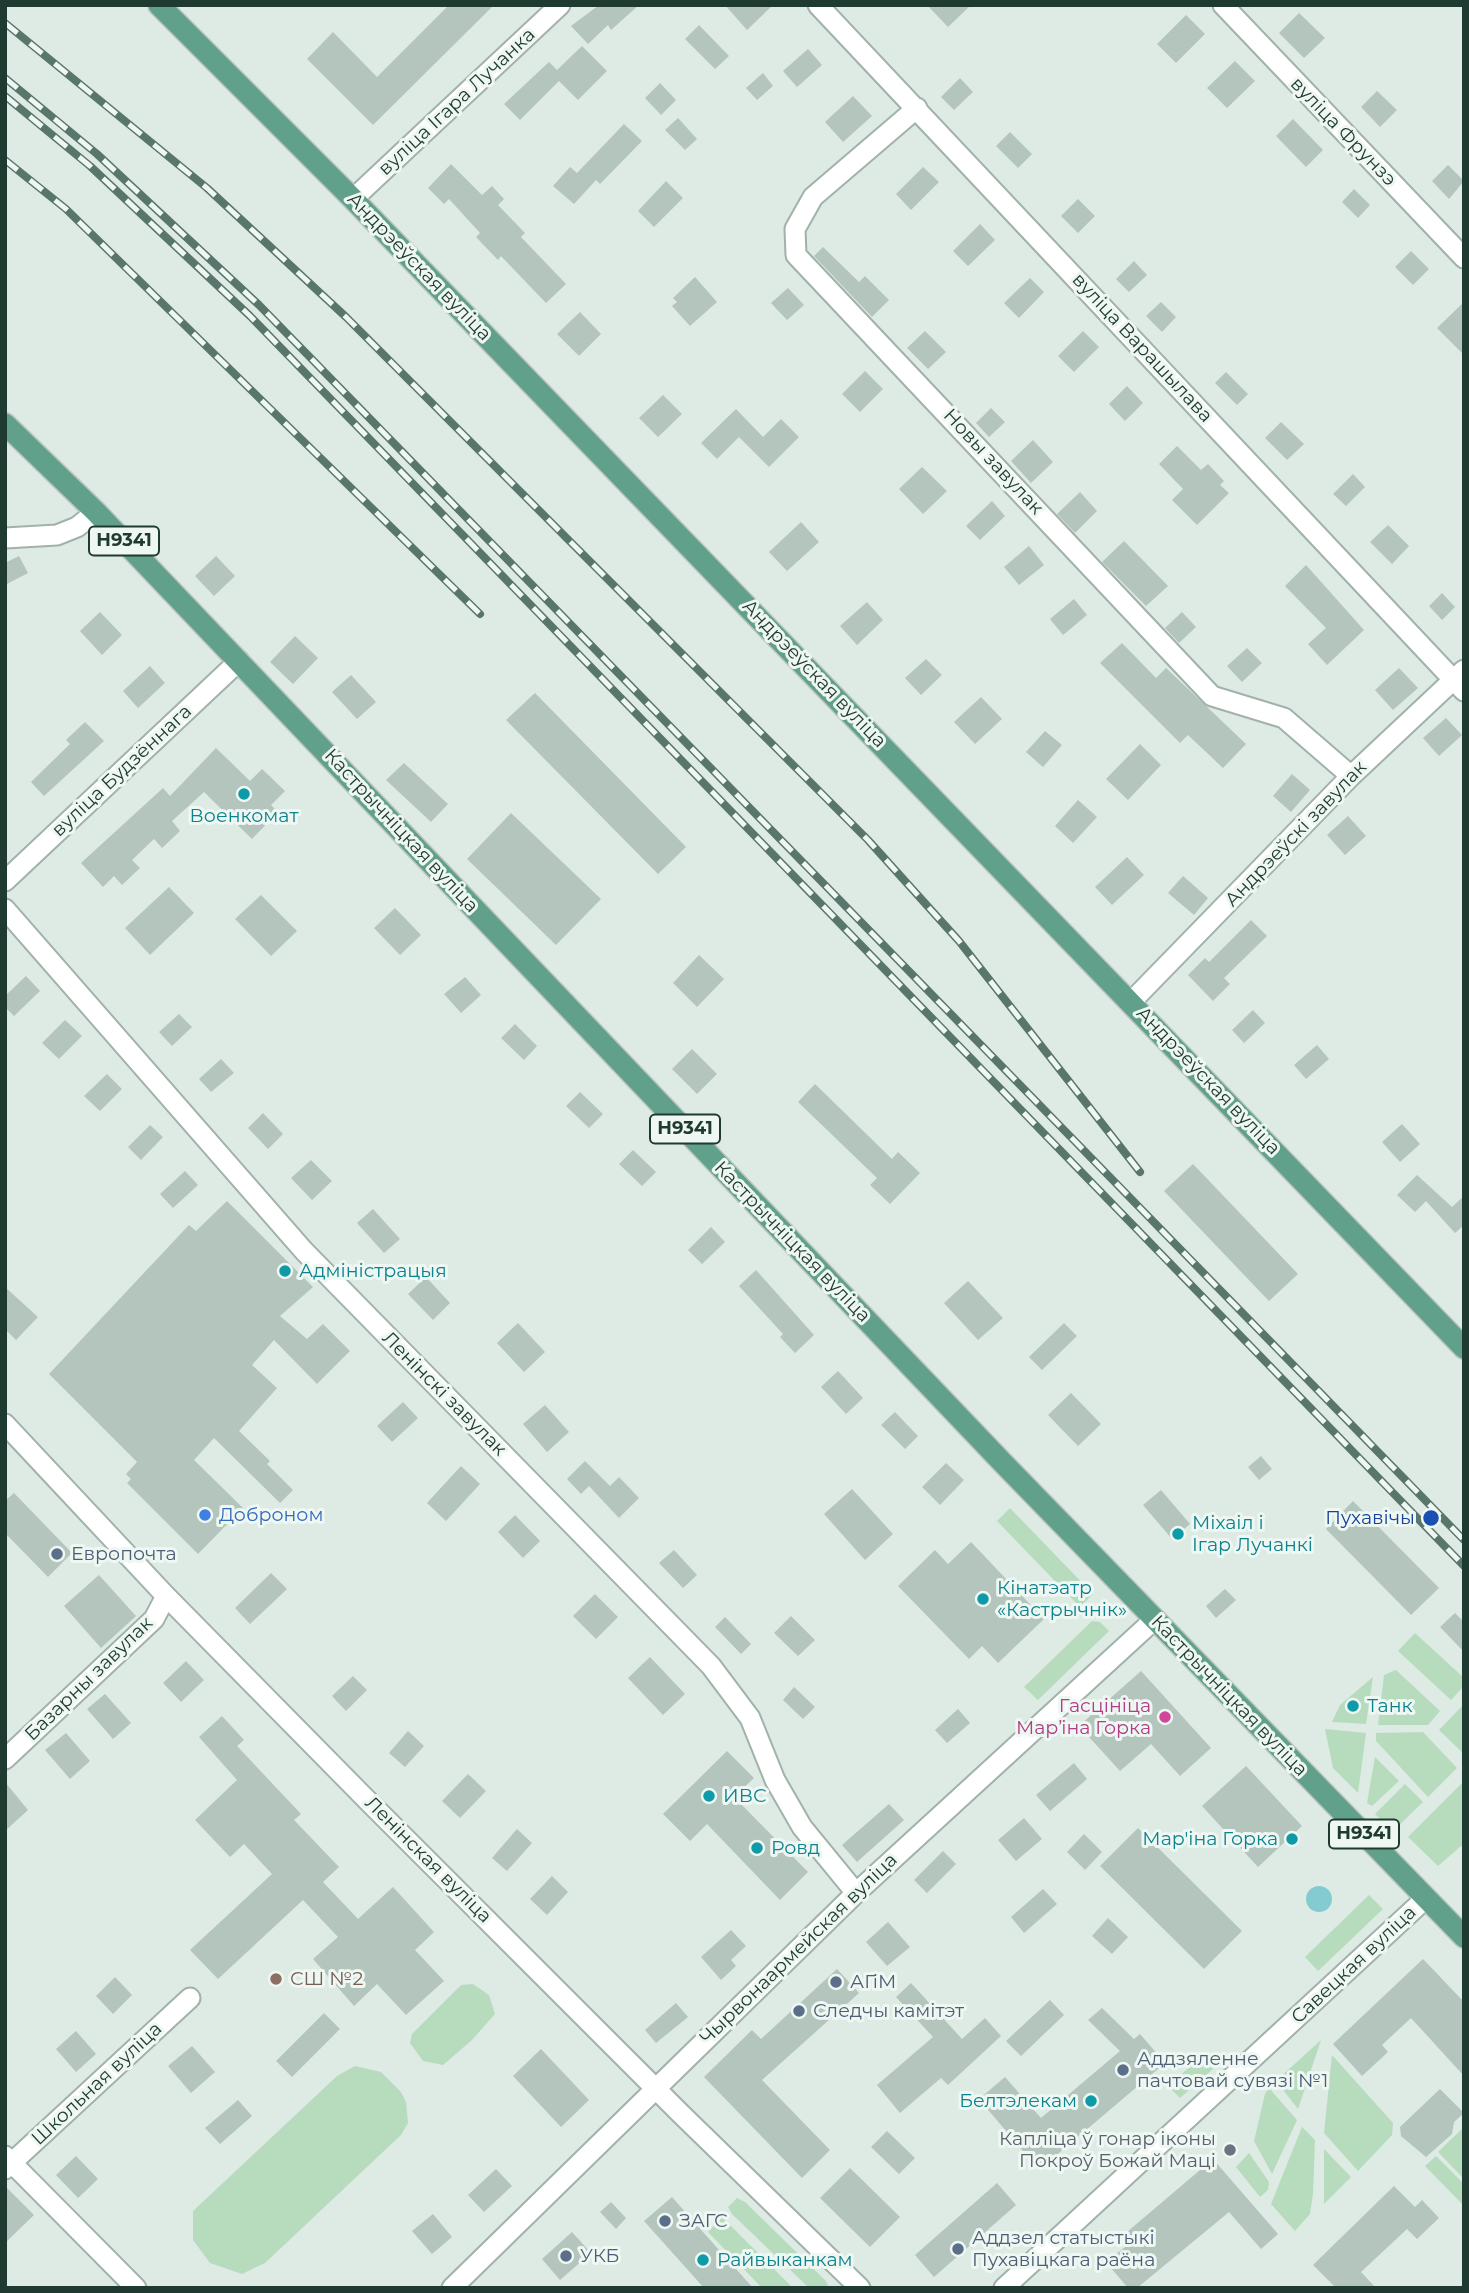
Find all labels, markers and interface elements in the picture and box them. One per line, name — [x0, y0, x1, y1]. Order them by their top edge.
street label: вуліца Ігара Лучанка — [374, 24, 540, 180]
street label: вуліца Фрунзэ — [1285, 73, 1401, 191]
street label: Андрэеўская вуліца — [342, 188, 496, 346]
street label: вуліца Варашылава — [1067, 269, 1217, 427]
street label: Новы завулак — [938, 404, 1048, 520]
road number: Н9341 — [89, 526, 159, 556]
street label: Андрэеўская вуліца — [737, 595, 891, 753]
street label: вуліца Будзённага — [47, 700, 197, 842]
street label: Кастрычніцкая вуліца — [319, 744, 483, 918]
street label: Андрэеўскі завулак — [1220, 756, 1372, 912]
marker: Военкомат — [236, 786, 252, 802]
place label: Военкомат — [190, 805, 298, 827]
street label: Андрэеўская вуліца — [1131, 1002, 1285, 1160]
road number: Н9341 — [650, 1114, 720, 1144]
street label: Кастрычніцкая вуліца — [709, 1157, 875, 1327]
place label: Адміністрацыя — [299, 1260, 447, 1282]
marker: Адміністрацыя — [277, 1263, 293, 1279]
street label: Ленінскі завулак — [377, 1327, 511, 1461]
place label: Доброном — [219, 1504, 323, 1526]
marker: Доброном — [197, 1507, 213, 1523]
place label: Пухавічы — [1325, 1507, 1415, 1529]
marker: Пухавічы — [1421, 1508, 1441, 1528]
place label: Міхаіл і Ігар Лучанкі — [1192, 1512, 1313, 1556]
marker: Міхаіл і Ігар Лучанкі — [1170, 1526, 1186, 1542]
place label: Европочта — [71, 1543, 177, 1565]
marker: Европочта — [49, 1546, 65, 1562]
place label: Кінатэатр «Кастрычнік» — [997, 1577, 1127, 1621]
marker: Кінатэатр «Кастрычнік» — [975, 1591, 991, 1607]
street label: Кастрычніцкая вуліца — [1146, 1611, 1312, 1781]
street label: Базарны завулак — [20, 1612, 158, 1746]
place label: Гасцініца Марʼіна Горка — [1016, 1695, 1151, 1739]
place label: Танк — [1367, 1695, 1413, 1717]
marker: Танк — [1345, 1698, 1361, 1714]
marker: Гасцініца Марʼіна Горка — [1157, 1709, 1173, 1725]
place label: ИВС — [723, 1785, 766, 1807]
marker: ИВС — [701, 1788, 717, 1804]
street label: Ленінская вуліца — [360, 1792, 496, 1928]
road number: Н9341 — [1329, 1820, 1399, 1848]
place label: Мар'іна Горка — [1142, 1828, 1278, 1850]
marker: Мар'іна Горка — [1284, 1831, 1300, 1847]
place label: Ровд — [771, 1837, 820, 1859]
marker: Ровд — [749, 1840, 765, 1856]
street label: Чырвонаармейская вуліца — [696, 1849, 902, 2049]
street label: Савецкая вуліца — [1287, 1901, 1421, 2029]
place label: СШ №2 — [290, 1968, 363, 1990]
marker: СШ №2 — [268, 1971, 284, 1987]
place label: АГіМ — [850, 1971, 896, 1993]
marker: АГіМ — [828, 1974, 844, 1990]
place label: Следчы камітэт — [813, 2000, 964, 2022]
marker: Следчы камітэт — [791, 2003, 807, 2019]
street label: Школьная вуліца — [27, 2018, 167, 2150]
place label: Аддзяленне пачтовай сувязі №1 — [1137, 2048, 1328, 2092]
marker: Аддзяленне пачтовай сувязі №1 — [1115, 2062, 1131, 2078]
place label: Белтэлекам — [959, 2090, 1077, 2112]
marker: Белтэлекам — [1083, 2093, 1099, 2109]
place label: Капліца ў гонар іконы Покроў Божай Маці — [999, 2128, 1216, 2172]
marker: Капліца ў гонар іконы Покроў Божай Маці — [1222, 2142, 1238, 2158]
place label: ЗАГС — [679, 2210, 728, 2232]
marker: ЗАГС — [657, 2213, 673, 2229]
place label: Аддзел статыстыкі Пухавіцкага раёна — [972, 2227, 1155, 2271]
marker: Аддзел статыстыкі Пухавіцкага раёна — [950, 2241, 966, 2257]
place label: УКБ — [580, 2245, 619, 2267]
marker: УКБ — [558, 2248, 574, 2264]
place label: Райвыканкам — [717, 2249, 852, 2271]
marker: Райвыканкам — [695, 2252, 711, 2268]

